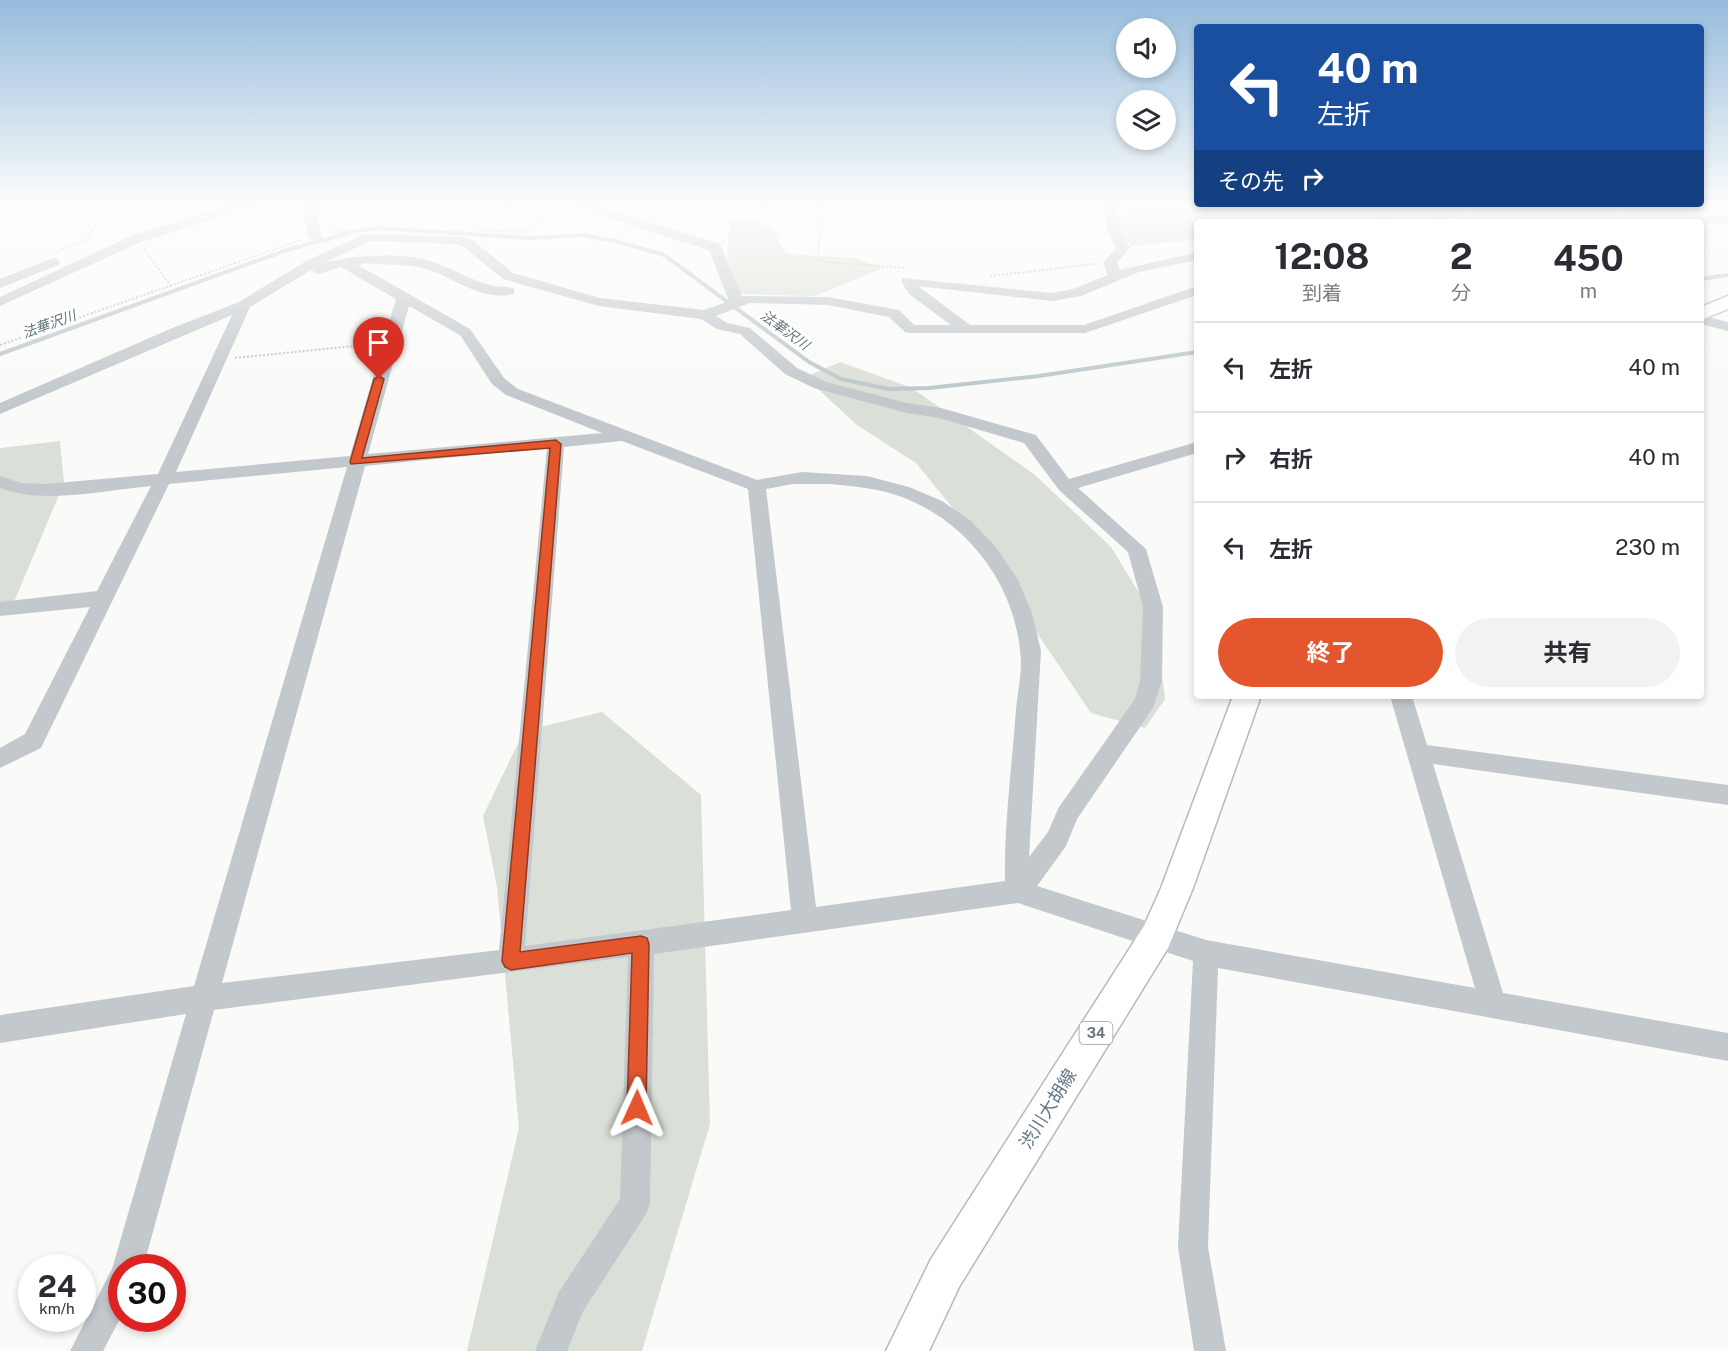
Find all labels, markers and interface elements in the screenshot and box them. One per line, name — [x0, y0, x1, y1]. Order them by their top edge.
map controls — [1116, 18, 1176, 150]
button: sound — [1116, 18, 1176, 78]
text: 40 m — [1317, 43, 1419, 92]
icon: left — [1218, 48, 1296, 126]
button: layers — [1116, 90, 1176, 150]
text: 左折 — [1317, 98, 1371, 130]
icon: right — [1296, 162, 1329, 195]
text: その先 — [1218, 168, 1284, 194]
text: 12:08 — [1274, 235, 1370, 277]
text: 2 — [1450, 235, 1473, 277]
text: 450 — [1553, 237, 1624, 279]
text: m — [1580, 279, 1597, 303]
text: 到着 — [1302, 281, 1342, 305]
text: 分 — [1451, 281, 1471, 305]
water label: 法華沢川 — [20, 306, 80, 341]
water label: 法華沢川 — [758, 307, 814, 354]
pin — [353, 317, 404, 379]
icon: arrive — [362, 326, 395, 359]
icon: left — [1218, 351, 1251, 384]
text: 40 m — [1628, 354, 1680, 380]
text: 左折 — [1269, 356, 1313, 382]
icon: right — [1218, 441, 1251, 474]
text: 40 m — [1628, 444, 1680, 470]
text: 右折 — [1269, 446, 1313, 472]
icon: left — [1218, 531, 1251, 564]
text: 230 m — [1615, 534, 1680, 560]
text: 左折 — [1269, 536, 1313, 562]
button: 終了 — [1218, 618, 1443, 687]
button: 共有 — [1455, 618, 1680, 687]
road number: 34 — [1080, 1022, 1112, 1044]
street label: 渋川大胡線 — [1015, 1065, 1080, 1152]
position arrow — [605, 1076, 669, 1140]
speed limit sign: 30 — [108, 1254, 186, 1332]
text: 24 — [38, 1268, 76, 1304]
text: km/h — [39, 1300, 75, 1317]

